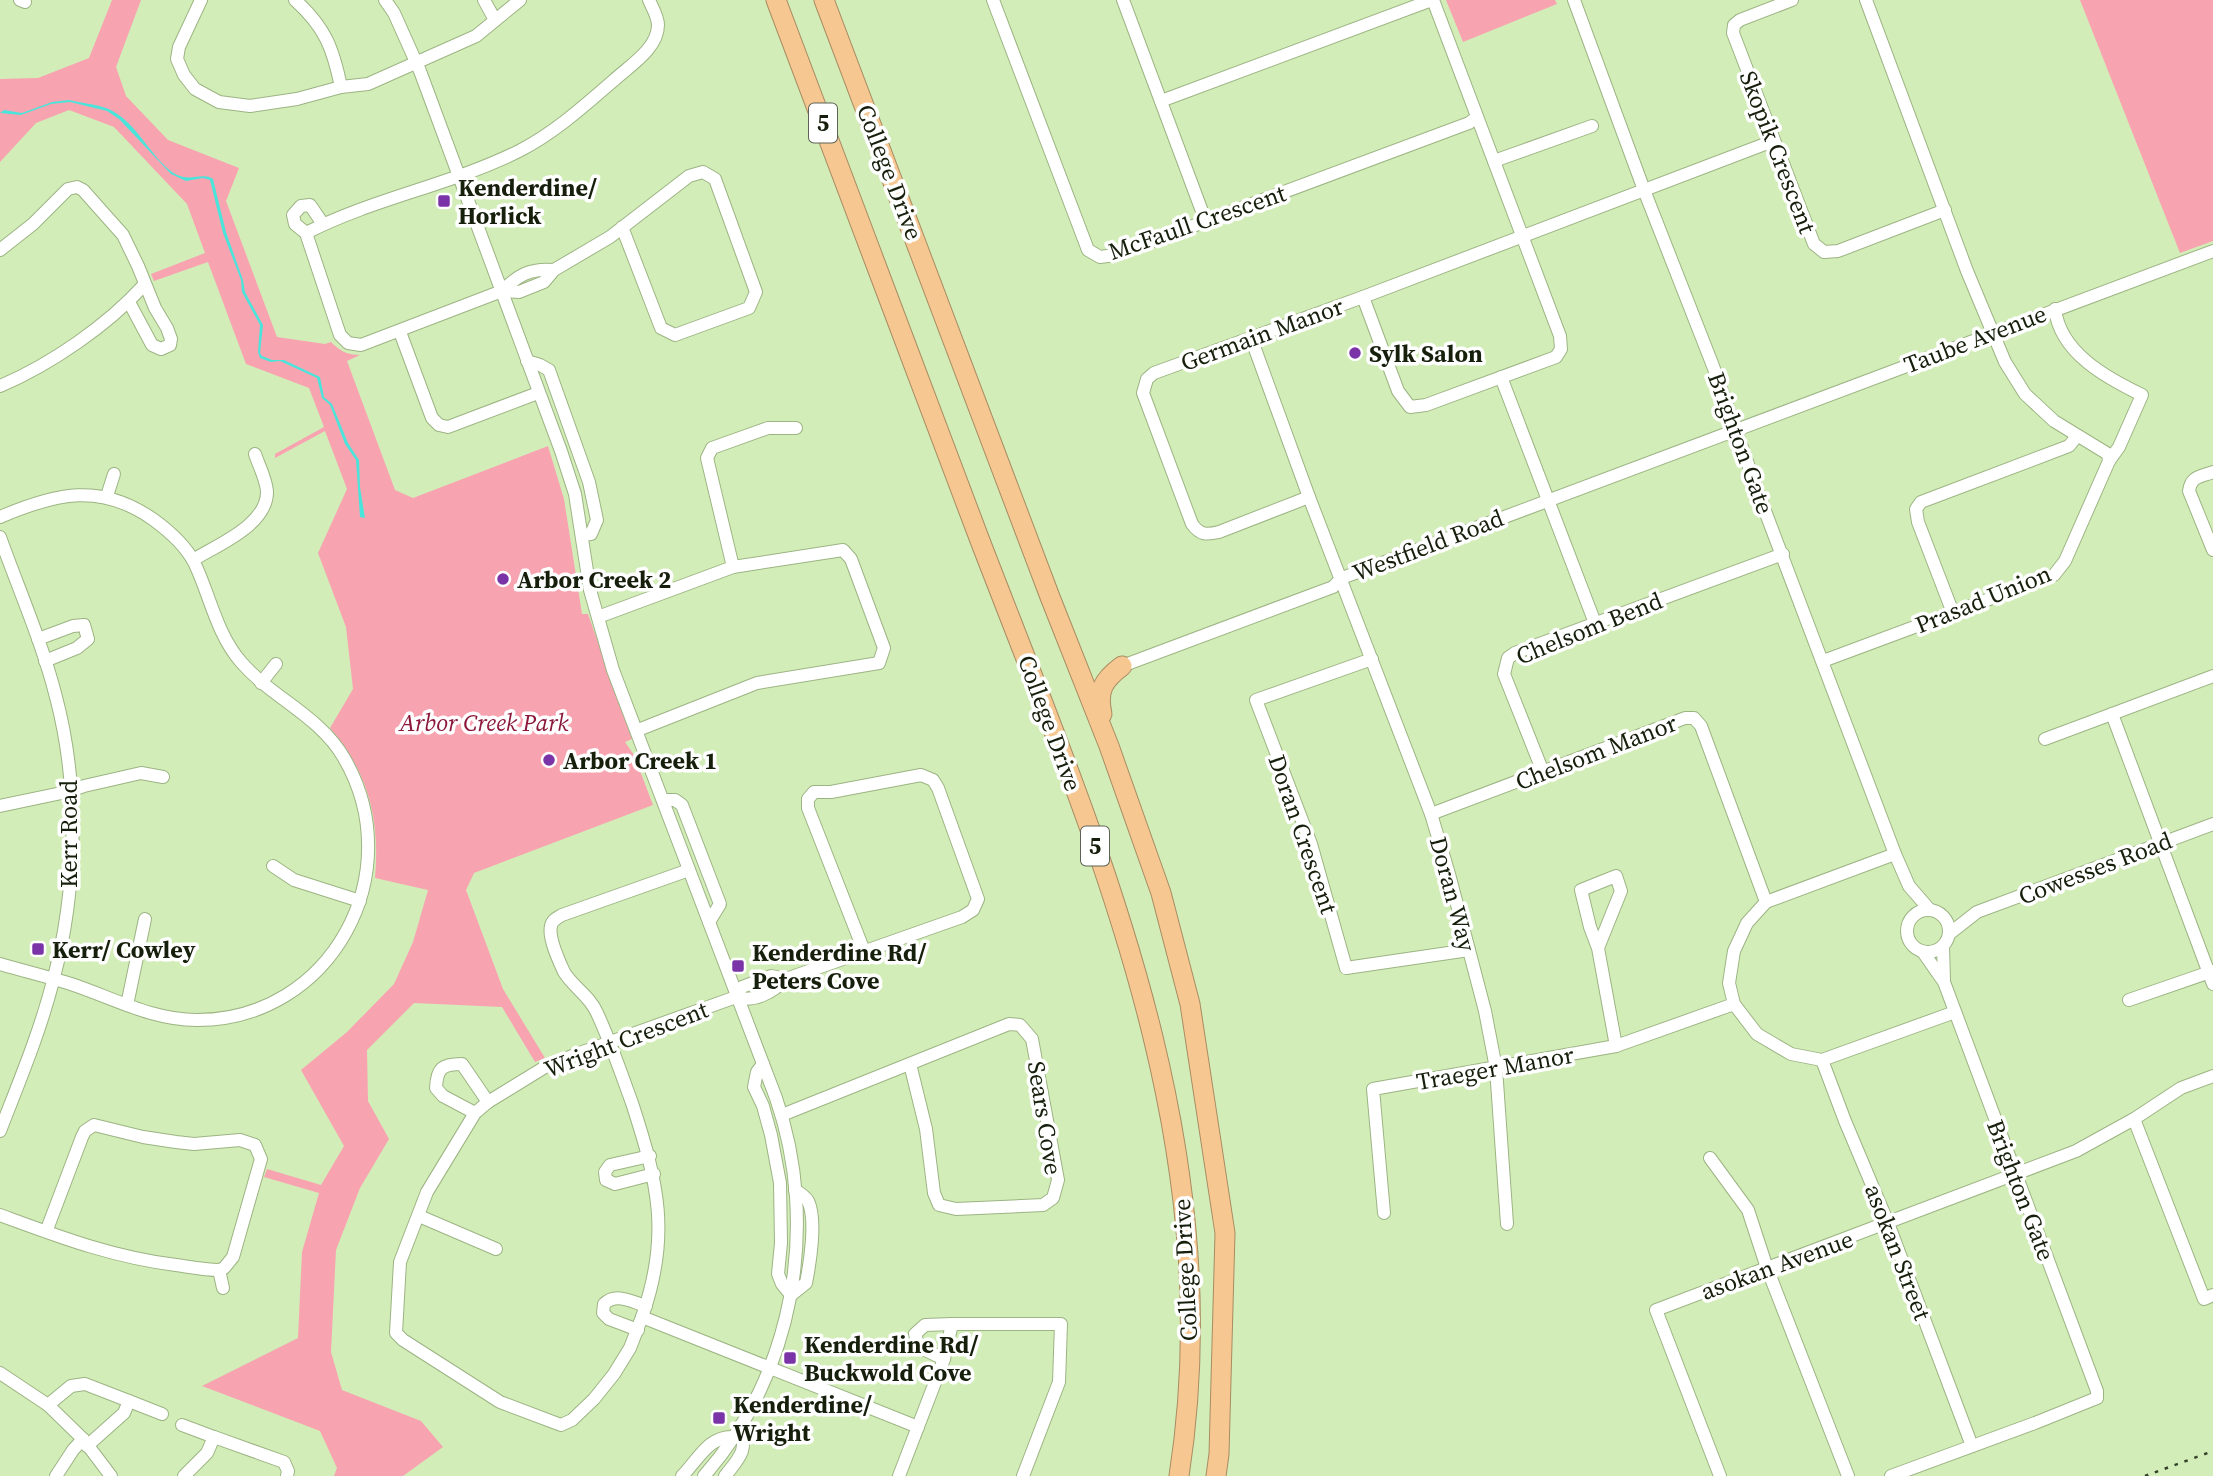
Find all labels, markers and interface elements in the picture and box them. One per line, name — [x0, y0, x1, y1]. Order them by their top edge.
street label: Skopik Crescent — [1732, 66, 1824, 238]
street label: College Drive — [849, 100, 931, 244]
road number: 5 — [809, 104, 837, 142]
place label: Kenderdine/ Horlick — [458, 171, 598, 232]
street label: McFaull Crescent — [1104, 176, 1290, 268]
marker: Kenderdine/ Horlick — [436, 193, 452, 209]
street label: Germain Manor — [1176, 289, 1348, 379]
street label: Taube Avenue — [1899, 297, 2051, 381]
place label: Sylk Salon — [1369, 337, 1483, 370]
marker: Sylk Salon — [1347, 345, 1363, 361]
street label: Brighton Gate — [1700, 368, 1782, 518]
street label: Westfield Road — [1348, 501, 1509, 589]
street label: Prasad Union — [1910, 557, 2056, 641]
place label: Arbor Creek 2 — [517, 563, 671, 596]
marker: Arbor Creek 2 — [495, 571, 511, 587]
street label: Chelsom Bend — [1511, 584, 1667, 672]
street label: College Drive — [1010, 650, 1090, 796]
park label: Arbor Creek Park — [397, 706, 569, 739]
street label: Chelsom Manor — [1510, 706, 1682, 798]
place label: Arbor Creek 1 — [563, 744, 717, 777]
street label: Doran Crescent — [1260, 750, 1346, 918]
marker: Arbor Creek 1 — [541, 752, 557, 768]
street label: Kerr Road — [52, 780, 85, 888]
street label: Cowesses Road — [2014, 823, 2177, 912]
road number: 5 — [1081, 826, 1109, 866]
street label: Doran Way — [1422, 833, 1484, 956]
place label: Kerr/ Cowley — [52, 933, 196, 966]
place label: Kenderdine Rd/ Peters Cove — [752, 936, 927, 997]
marker: Kerr/ Cowley — [30, 941, 46, 957]
marker: Kenderdine Rd/ Peters Cove — [730, 958, 746, 974]
street label: Wright Crescent — [539, 993, 713, 1085]
street label: Traeger Manor — [1414, 1038, 1576, 1098]
street label: Sears Cove — [1020, 1059, 1070, 1177]
street label: Brighton Gate — [1979, 1115, 2063, 1265]
street label: asokan Street — [1857, 1179, 1939, 1325]
street label: College Drive — [1165, 1198, 1205, 1342]
street label: asokan Avenue — [1696, 1222, 1858, 1308]
place label: Kenderdine Rd/ Buckwold Cove — [804, 1328, 979, 1389]
marker: Kenderdine Rd/ Buckwold Cove — [782, 1350, 798, 1366]
place label: Kenderdine/ Wright — [733, 1388, 873, 1449]
marker: Kenderdine/ Wright — [711, 1410, 727, 1426]

